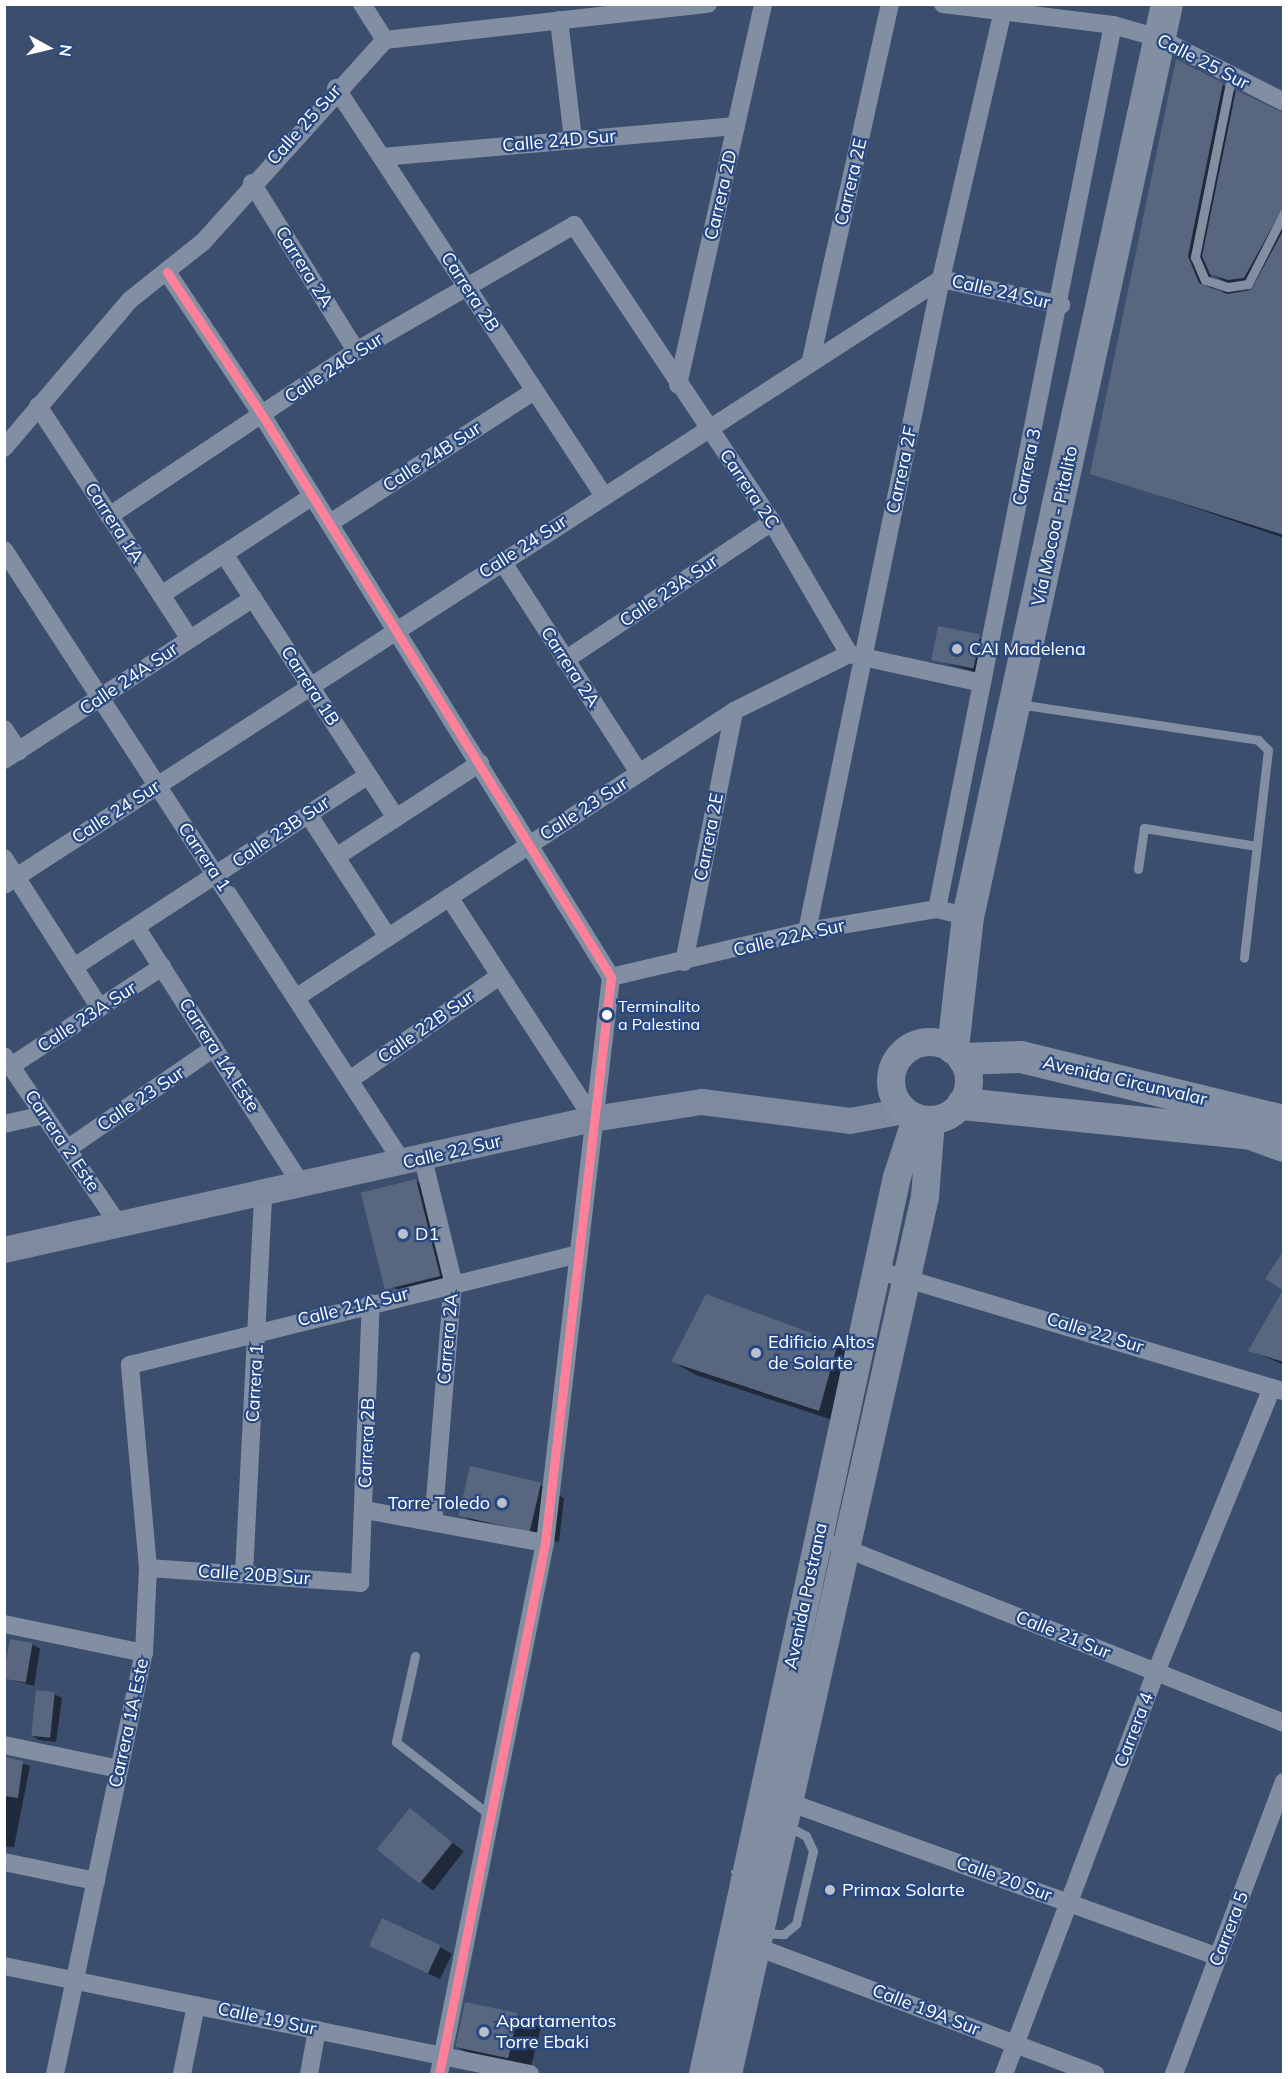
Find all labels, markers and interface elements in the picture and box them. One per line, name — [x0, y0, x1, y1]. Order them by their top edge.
north arrow — [18, 18, 78, 78]
street label: Calle 25 Sur — [1153, 30, 1253, 94]
text: N — [55, 43, 77, 58]
street label: Calle 25 Sur — [262, 81, 346, 169]
street label: Calle 24D Sur — [501, 125, 617, 157]
street label: Carrera 2E — [830, 136, 872, 228]
street label: Carrera 2D — [700, 148, 742, 242]
street label: Carrera 2A — [271, 222, 337, 312]
street label: Carrera 2B — [436, 248, 504, 336]
street label: Calle 24 Sur — [950, 270, 1052, 314]
street label: Calle 24C Sur — [281, 328, 387, 408]
street label: Calle 24B Sur — [379, 417, 485, 497]
street label: Carrera 2F — [882, 425, 922, 515]
street label: Carrera 3 — [1008, 426, 1046, 508]
street label: Vía Mocoa - Pitalito — [1027, 444, 1083, 608]
street label: Carrera 2C — [715, 445, 783, 533]
street label: Carrera 1A — [80, 479, 148, 567]
street label: Calle 24 Sur — [475, 511, 571, 583]
street label: Calle 23A Sur — [616, 550, 722, 632]
street label: Carrera 2A — [536, 623, 604, 711]
street label: Calle 24A Sur — [76, 638, 182, 720]
place label: CAI Madelena — [969, 638, 1086, 660]
street label: Carrera 1B — [276, 642, 344, 730]
marker: CAI Madelena — [950, 642, 964, 656]
street label: Calle 23 Sur — [536, 773, 632, 845]
street label: Calle 24 Sur — [68, 776, 164, 848]
street label: Carrera 2E — [690, 791, 728, 883]
street label: Calle 23B Sur — [228, 792, 334, 872]
street label: Carrera 1 — [173, 819, 235, 895]
street label: Calle 22A Sur — [731, 915, 847, 961]
street label: Calle 23A Sur — [34, 977, 140, 1057]
street label: Calle 22B Sur — [374, 986, 478, 1068]
street label: Carrera 1A Este — [174, 994, 264, 1116]
place label: Terminalito a Palestina — [618, 996, 700, 1034]
marker: Terminalito a Palestina — [601, 1009, 613, 1021]
street label: Avenida Circunvalar — [1041, 1052, 1209, 1110]
street label: Calle 23 Sur — [93, 1062, 189, 1136]
street label: Carrera 2 Este — [20, 1086, 104, 1196]
street label: Calle 22 Sur — [401, 1130, 503, 1174]
place label: D1 — [415, 1223, 439, 1245]
marker: D1 — [396, 1227, 410, 1241]
street label: Calle 21A Sur — [295, 1283, 411, 1331]
street label: Carrera 2A — [433, 1292, 463, 1386]
street label: Calle 22 Sur — [1044, 1308, 1146, 1358]
place label: Edificio Altos de Solarte — [768, 1332, 875, 1374]
street label: Carrera 1 — [242, 1343, 268, 1423]
marker: Edificio Altos de Solarte — [749, 1346, 763, 1360]
street label: Carrera 2B — [355, 1397, 379, 1489]
place label: Torre Toledo — [388, 1492, 490, 1514]
marker: Torre Toledo — [495, 1496, 509, 1510]
street label: Avenida Pastrana — [780, 1521, 832, 1671]
street label: Calle 20B Sur — [197, 1560, 311, 1590]
street label: Calle 21 Sur — [1012, 1606, 1114, 1664]
street label: Carrera 1A Este — [105, 1656, 153, 1790]
street label: Carrera 4 — [1110, 1690, 1158, 1770]
street label: Calle 20 Sur — [953, 1852, 1055, 1906]
place label: Primax Solarte — [842, 1879, 965, 1901]
marker: Primax Solarte — [823, 1883, 837, 1897]
street label: Carrera 5 — [1205, 1889, 1253, 1969]
street label: Calle 19A Sur — [869, 1980, 983, 2040]
street label: Calle 19 Sur — [216, 1998, 318, 2040]
place label: Apartamentos Torre Ebaki — [496, 2011, 616, 2054]
marker: Apartamentos Torre Ebaki — [477, 2025, 491, 2039]

